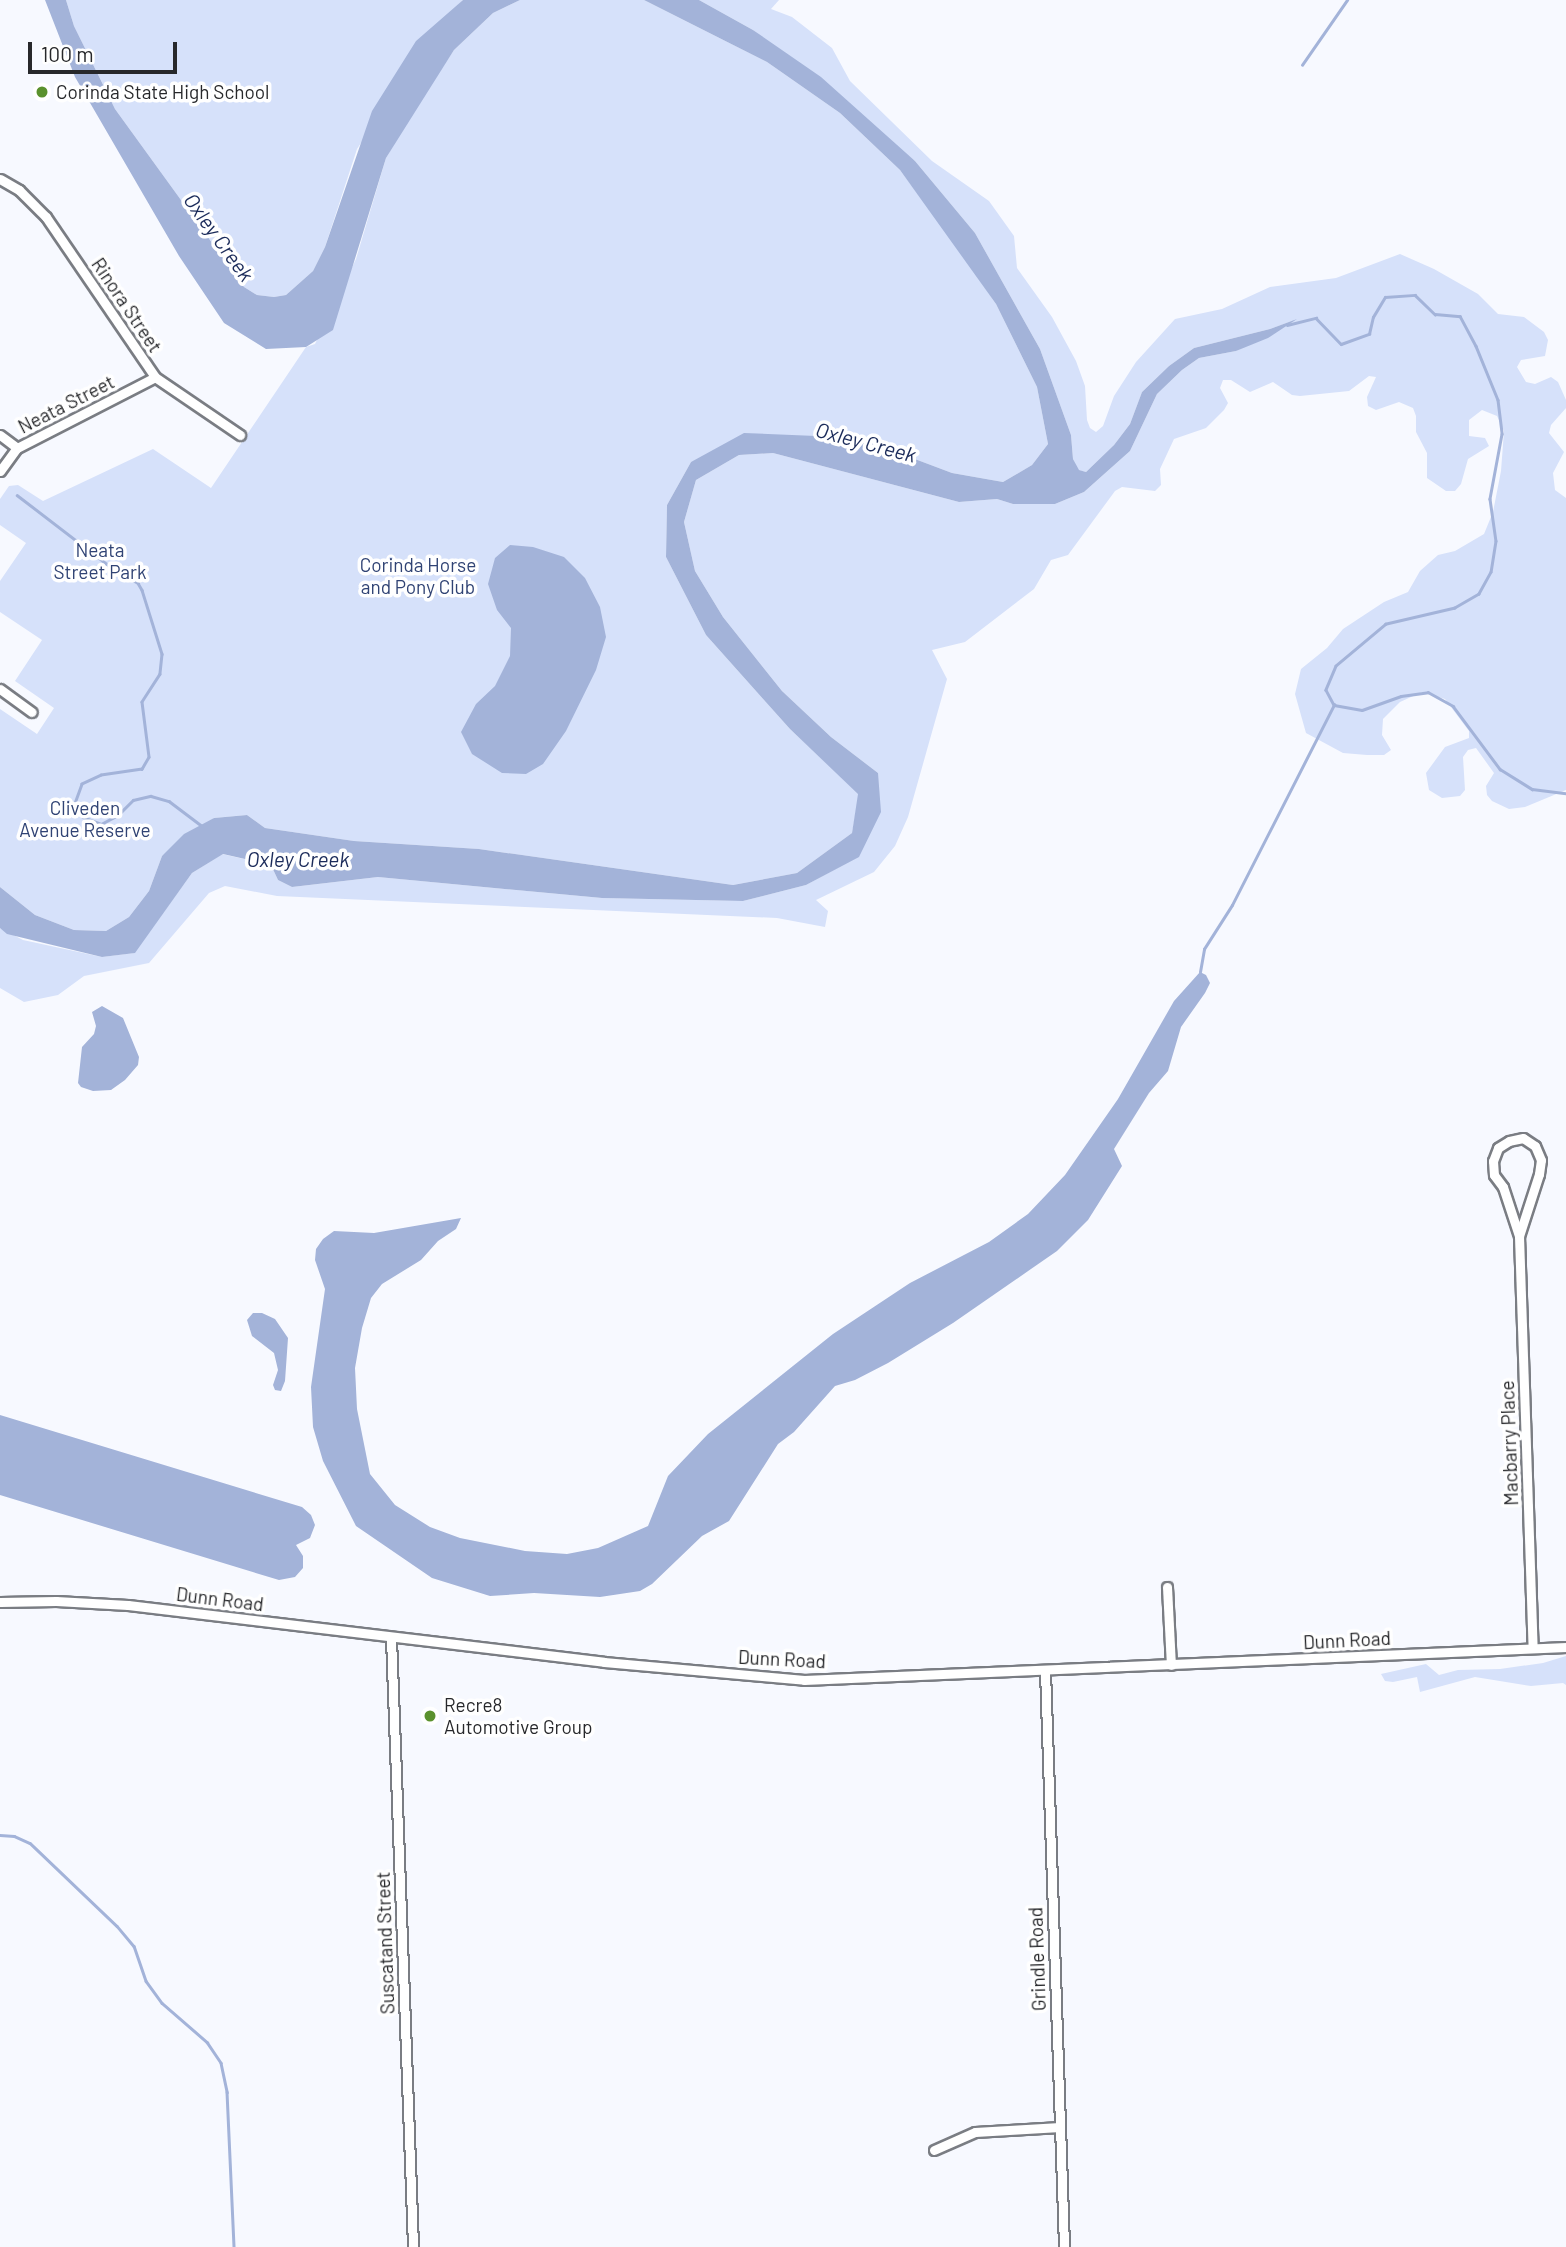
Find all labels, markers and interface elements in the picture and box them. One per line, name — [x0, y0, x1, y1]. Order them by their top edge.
scale bar — [32, 28, 180, 72]
text: 100 m — [41, 41, 94, 66]
place label: Corinda State High School — [56, 81, 269, 103]
marker: Corinda State High School — [34, 84, 50, 100]
water label: Oxley Creek — [179, 188, 259, 286]
street label: Rinora Street — [87, 253, 167, 357]
street label: Neata Street — [14, 370, 118, 438]
water label: Oxley Creek — [813, 417, 919, 467]
park label: Neata Street Park — [53, 539, 147, 583]
park label: Corinda Horse and Pony Club — [360, 554, 476, 598]
park label: Cliveden Avenue Reserve — [19, 797, 151, 841]
water label: Oxley Creek — [247, 846, 349, 872]
street label: Macbarry Place — [1495, 1380, 1523, 1506]
street label: Dunn Road — [175, 1582, 265, 1616]
street label: Dunn Road — [1302, 1626, 1392, 1654]
street label: Dunn Road — [737, 1645, 827, 1673]
place label: Recre8 Automotive Group — [444, 1694, 592, 1738]
marker: Recre8 Automotive Group — [422, 1708, 438, 1724]
street label: Suscatand Street — [371, 1871, 399, 2015]
street label: Grindle Road — [1024, 1907, 1050, 2011]

